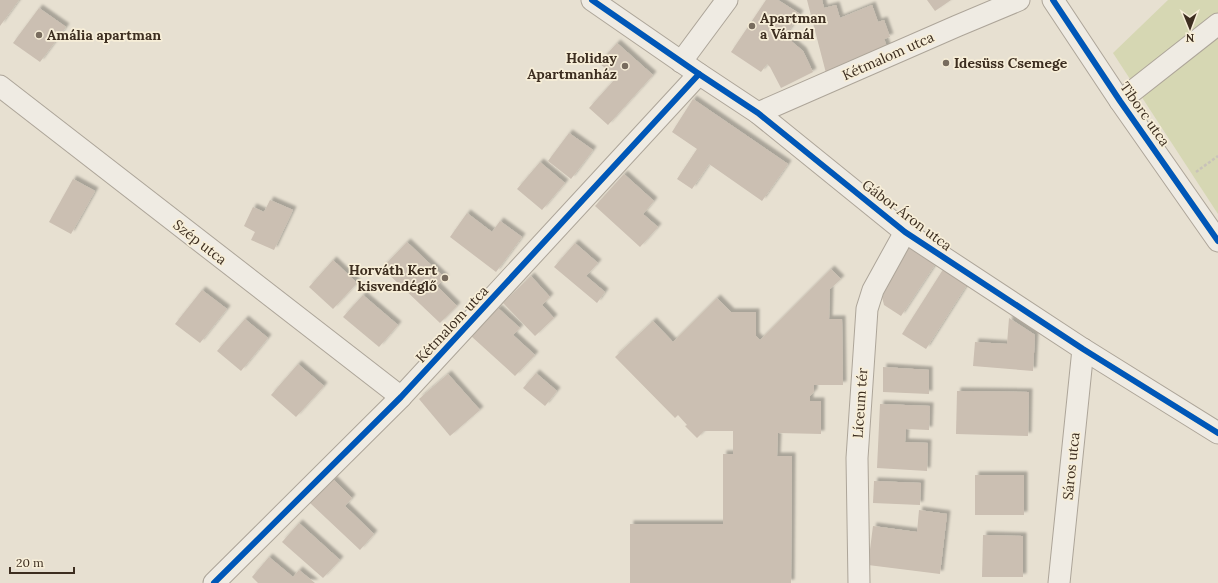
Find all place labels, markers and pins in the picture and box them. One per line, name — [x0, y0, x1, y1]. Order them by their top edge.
place label: Apartman a Várnál — [760, 9, 827, 43]
marker: Apartman a Várnál — [747, 21, 757, 31]
place label: Amália apartman — [47, 26, 161, 44]
marker: Amália apartman — [34, 30, 44, 40]
place label: Holiday Apartmanház — [527, 49, 617, 83]
place label: Idesüss Csemege — [954, 54, 1068, 72]
marker: Idesüss Csemege — [941, 58, 951, 68]
marker: Holiday Apartmanház — [620, 61, 630, 71]
place label: Horváth Kert kisvendéglő — [349, 261, 437, 295]
marker: Horváth Kert kisvendéglő — [440, 273, 450, 283]

